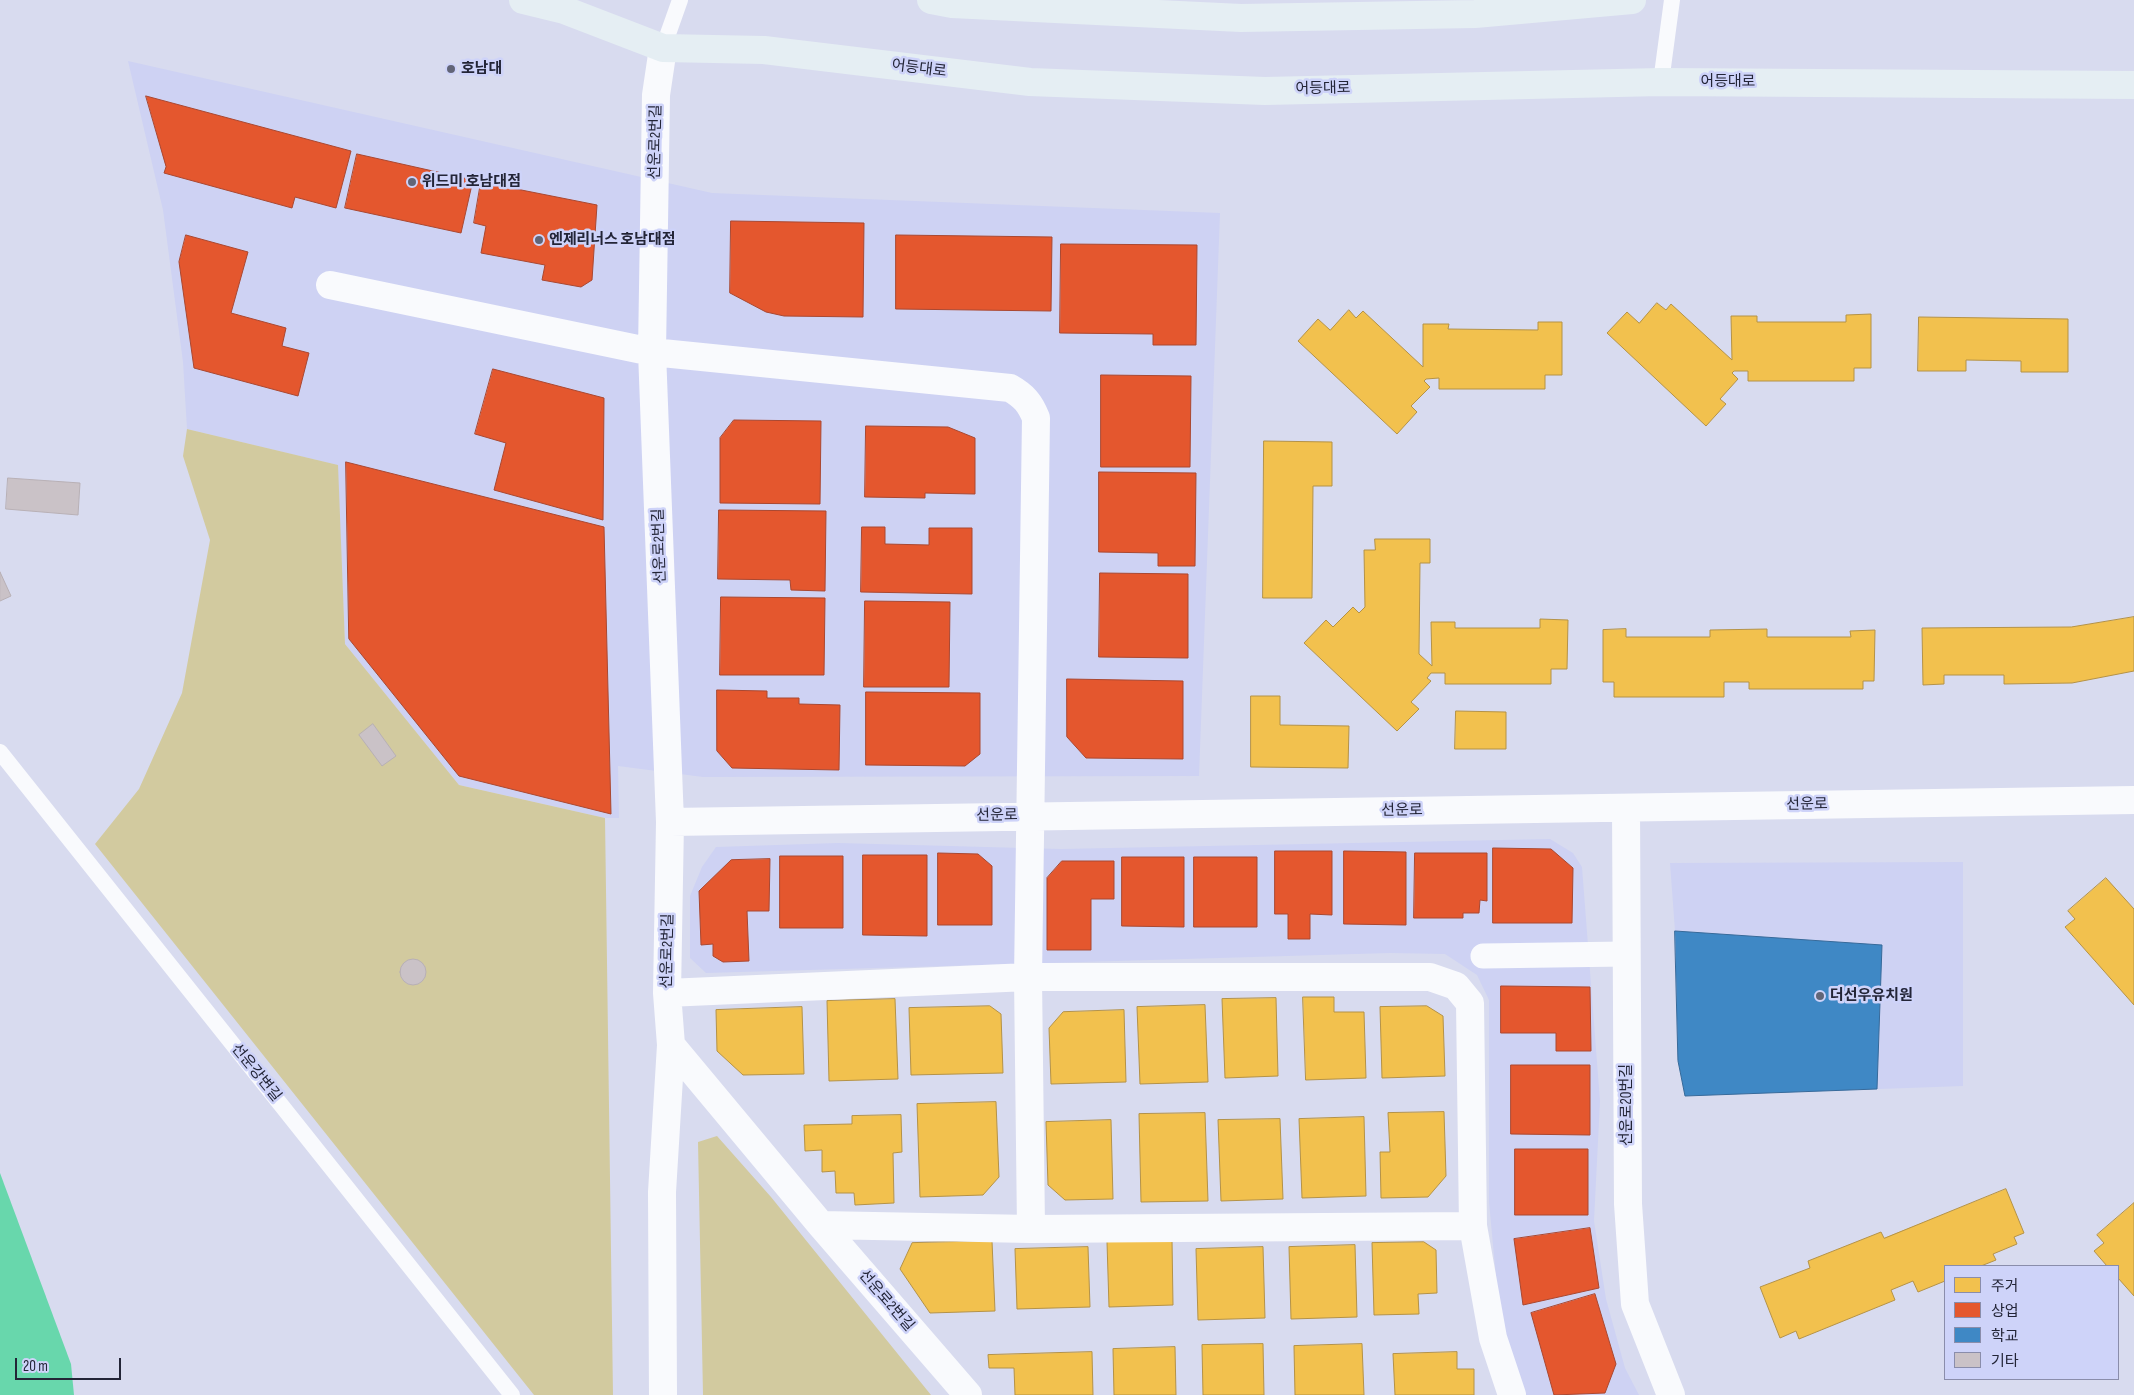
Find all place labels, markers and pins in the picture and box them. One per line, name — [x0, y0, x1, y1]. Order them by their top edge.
place label: 호남대 — [461, 60, 502, 78]
marker: 호남대 — [445, 63, 457, 75]
place label: 위드미 호남대점 — [422, 173, 521, 191]
marker: 위드미 호남대점 — [406, 176, 418, 188]
place label: 엔제리너스 호남대점 — [549, 231, 676, 249]
marker: 엔제리너스 호남대점 — [533, 234, 545, 246]
place label: 더선우유치원 — [1830, 987, 1913, 1005]
marker: 더선우유치원 — [1814, 990, 1826, 1002]

